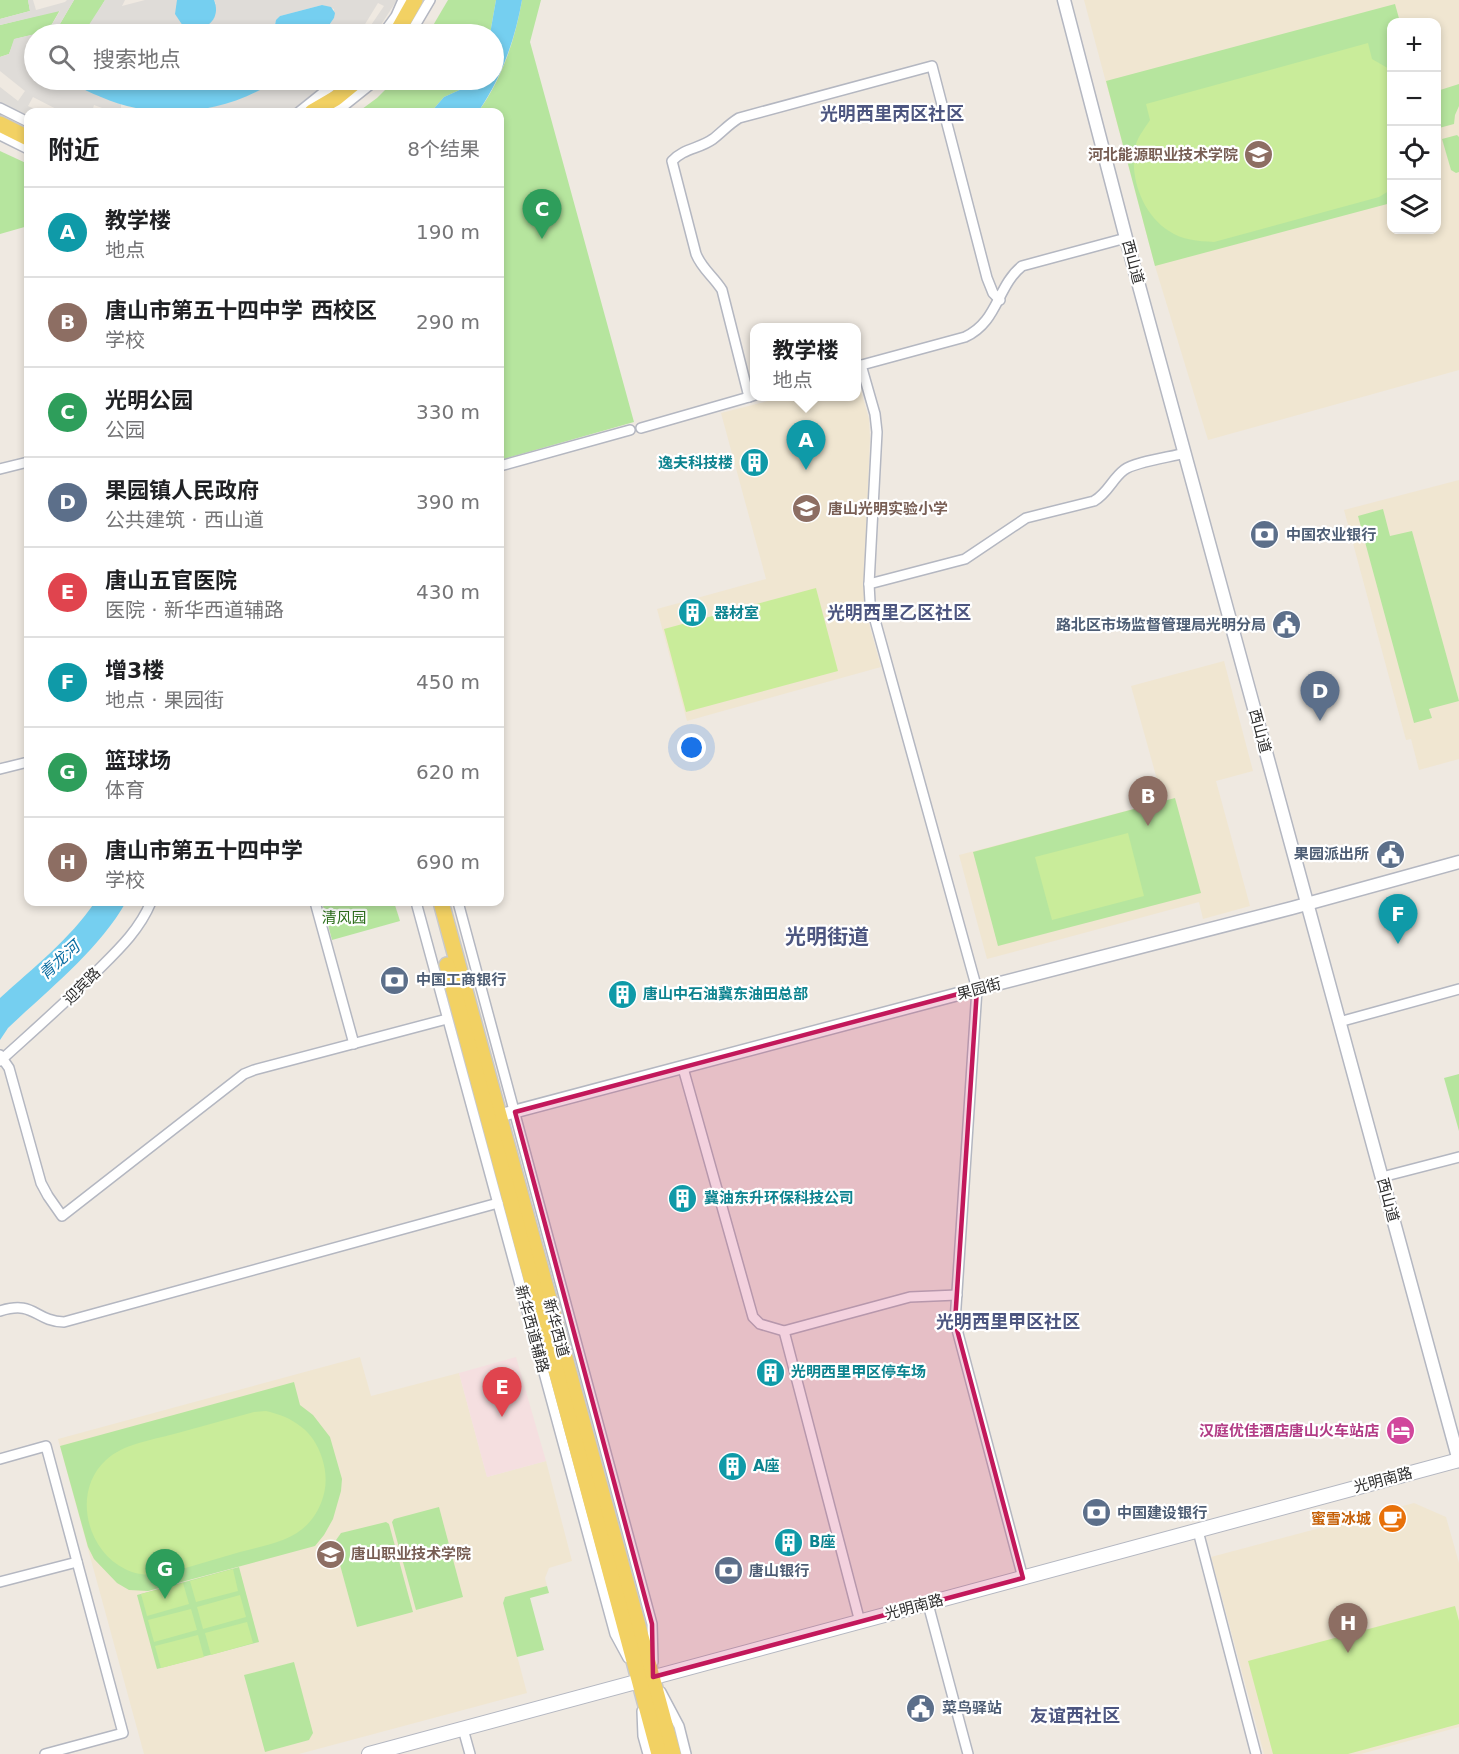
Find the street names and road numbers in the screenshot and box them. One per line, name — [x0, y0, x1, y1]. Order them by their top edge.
street label: 西山道 — [1118, 238, 1148, 286]
street label: 西山道 — [1245, 707, 1275, 755]
street label: 迎宾路 — [60, 964, 104, 1008]
street label: 果园街 — [955, 974, 1003, 1004]
street label: 西山道 — [1373, 1176, 1403, 1224]
street label: 新华西道辅路 — [512, 1283, 552, 1375]
street label: 新华西道 — [540, 1297, 572, 1359]
street label: 光明南路 — [1352, 1464, 1414, 1496]
street label: 光明南路 — [883, 1591, 945, 1623]

